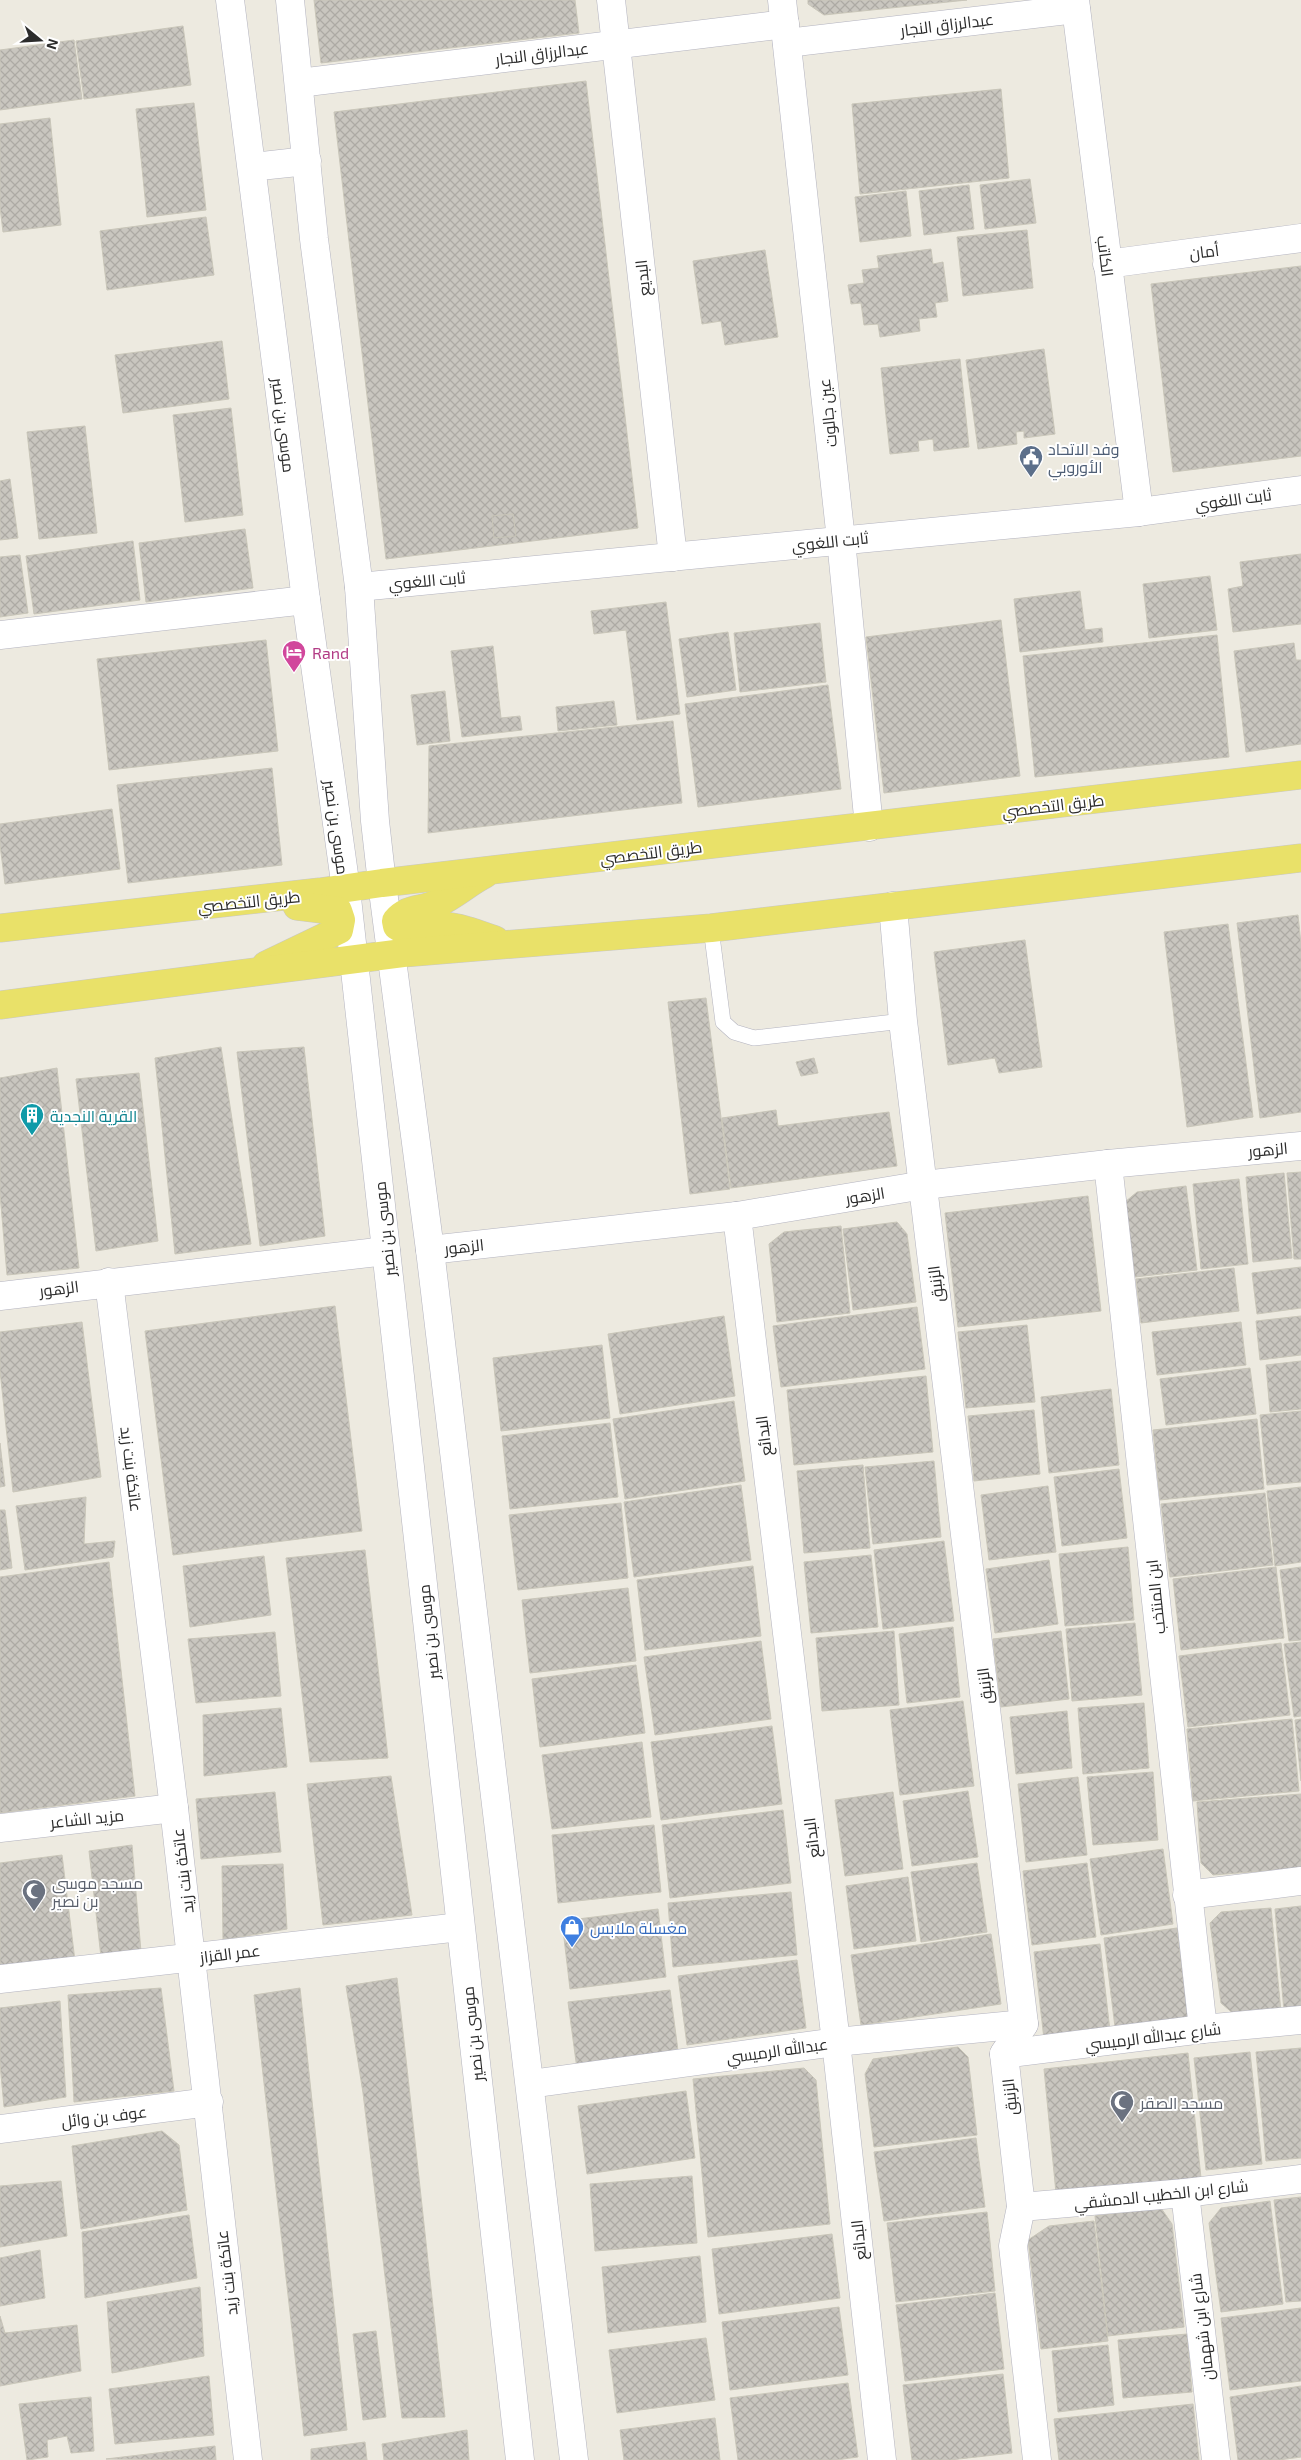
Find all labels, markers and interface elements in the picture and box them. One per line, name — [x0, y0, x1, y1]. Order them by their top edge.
street label: عبدالرزاق النجار — [898, 9, 995, 41]
north arrow — [15, 15, 65, 65]
text: N — [43, 37, 62, 52]
street label: عبدالرزاق النجار — [493, 38, 590, 70]
street label: الكاتب — [1093, 234, 1118, 278]
street label: أمان — [1188, 240, 1220, 264]
street label: البديع — [631, 259, 656, 297]
street label: موسى بن نصير — [267, 376, 299, 474]
street label: عين جالوت — [814, 378, 842, 448]
place label: وفد الاتحاد الأوروبي — [1048, 439, 1120, 481]
public building icon: وفد الاتحاد الأوروبي — [1018, 444, 1044, 478]
street label: ثابت اللغوي — [1193, 484, 1274, 519]
street label: ثابت اللغوي — [791, 527, 871, 559]
street label: ثابت اللغوي — [388, 567, 467, 598]
hotel icon: Rand — [281, 639, 307, 673]
place label: Rand — [312, 643, 349, 662]
street label: موسى بن نصير — [319, 777, 353, 876]
street label: طريق التخصصي — [1001, 789, 1106, 825]
street label: طريق التخصصي — [599, 836, 704, 872]
street label: طريق التخصصي — [197, 886, 302, 920]
building icon: القرية النجدية — [19, 1102, 45, 1136]
place label: القرية النجدية — [50, 1106, 137, 1126]
street label: الزهور — [1246, 1138, 1289, 1161]
street label: موسى بن نصير — [370, 1180, 401, 1278]
street label: الزهور — [843, 1183, 886, 1209]
street label: الزهور — [442, 1234, 485, 1259]
street label: الزنبق — [923, 1264, 949, 1303]
street label: الزهور — [37, 1276, 80, 1301]
street label: البدائع — [751, 1414, 778, 1457]
street label: عاتكة بنت زيد — [116, 1425, 147, 1513]
street label: ابن المنتخب — [1142, 1559, 1170, 1635]
street label: موسى بن نصير — [414, 1583, 445, 1681]
street label: الزنبق — [972, 1666, 998, 1705]
street label: مزيد الشاعر — [48, 1805, 125, 1832]
street label: البدائع — [799, 1816, 826, 1859]
street label: عاتكة بنت زيد — [167, 1827, 198, 1915]
place label: مسجد موسى بن نصير — [51, 1873, 143, 1912]
mosque icon: مسجد موسى بن نصير — [21, 1878, 47, 1912]
shop icon: مغسلة ملابس — [559, 1914, 585, 1948]
place label: مغسلة ملابس — [590, 1918, 687, 1939]
street label: عمر القزاز — [198, 1940, 261, 1967]
street label: موسى بن نصير — [458, 1985, 489, 2083]
street label: شارع عبدالله الرميسي — [1084, 2018, 1223, 2058]
street label: عبدالله الرميسي — [725, 2033, 830, 2070]
street label: الزنبق — [998, 2077, 1022, 2116]
mosque icon: مسجد الصقر — [1109, 2089, 1135, 2123]
place label: مسجد الصقر — [1139, 2093, 1223, 2113]
street label: عوف بن وائل — [60, 2101, 148, 2133]
street label: شارع ابن الخطيب الدمشقي — [1073, 2175, 1250, 2218]
street label: البدائع — [846, 2218, 873, 2261]
street label: عاتكة بنت زيد — [211, 2229, 242, 2317]
street label: شارع ابن شهمان — [1185, 2272, 1220, 2382]

